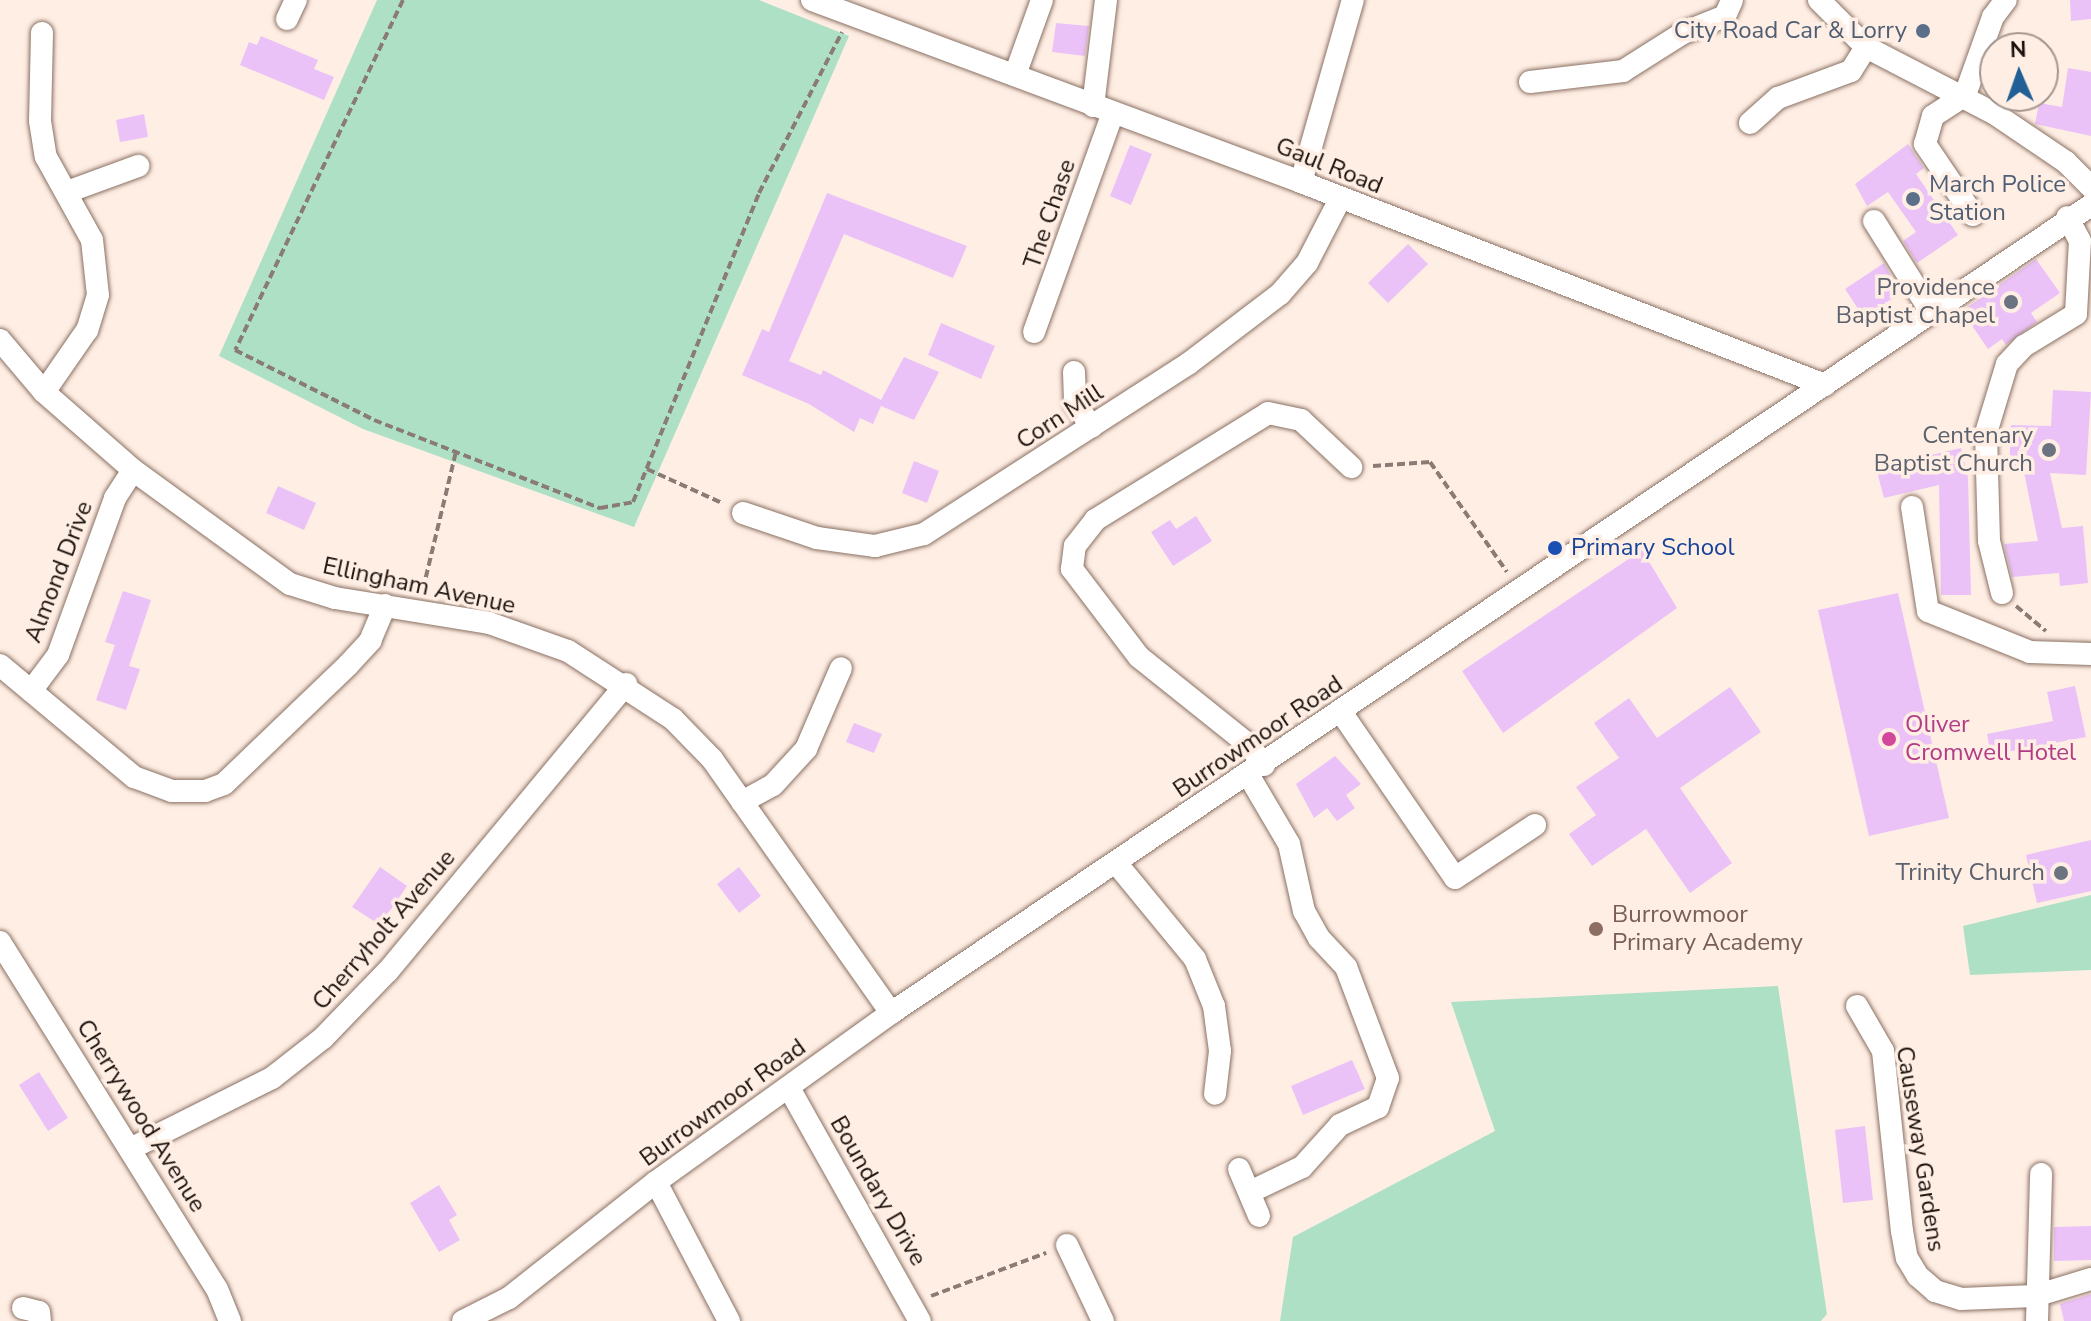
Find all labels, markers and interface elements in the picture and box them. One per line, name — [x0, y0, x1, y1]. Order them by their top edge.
place label: City Road Car & Lorry — [1674, 17, 1907, 45]
marker: City Road Car & Lorry — [1914, 22, 1932, 40]
north arrow — [1979, 32, 2059, 112]
text: N — [2009, 35, 2027, 65]
street label: Gaul Road — [1271, 132, 1387, 200]
street label: The Chase — [1018, 155, 1082, 273]
place label: March Police Station — [1929, 171, 2066, 227]
marker: March Police Station — [1904, 190, 1922, 208]
place label: Providence Baptist Chapel — [1836, 274, 1995, 330]
marker: Providence Baptist Chapel — [2002, 293, 2020, 311]
street label: Corn Mill — [1011, 378, 1109, 456]
place label: Centenary Baptist Church — [1874, 422, 2033, 478]
marker: Centenary Baptist Church — [2040, 441, 2058, 459]
street label: Almond Drive — [19, 497, 99, 647]
place label: Primary School — [1571, 534, 1734, 562]
marker: Primary School — [1546, 539, 1564, 557]
street label: Ellingham Avenue — [320, 552, 518, 620]
street label: Burrowmoor Road — [1168, 670, 1348, 804]
place label: Oliver Cromwell Hotel — [1905, 711, 2076, 767]
marker: Oliver Cromwell Hotel — [1880, 730, 1898, 748]
street label: Cherryholt Avenue — [307, 844, 461, 1016]
place label: Trinity Church — [1896, 859, 2045, 887]
marker: Trinity Church — [2052, 864, 2070, 882]
place label: Burrowmoor Primary Academy — [1612, 901, 1803, 957]
marker: Burrowmoor Primary Academy — [1587, 920, 1605, 938]
street label: Cherrywood Avenue — [70, 1014, 212, 1218]
street label: Burrowmoor Road — [634, 1033, 812, 1173]
street label: Causeway Gardens — [1890, 1044, 1950, 1254]
street label: Boundary Drive — [824, 1111, 932, 1271]

